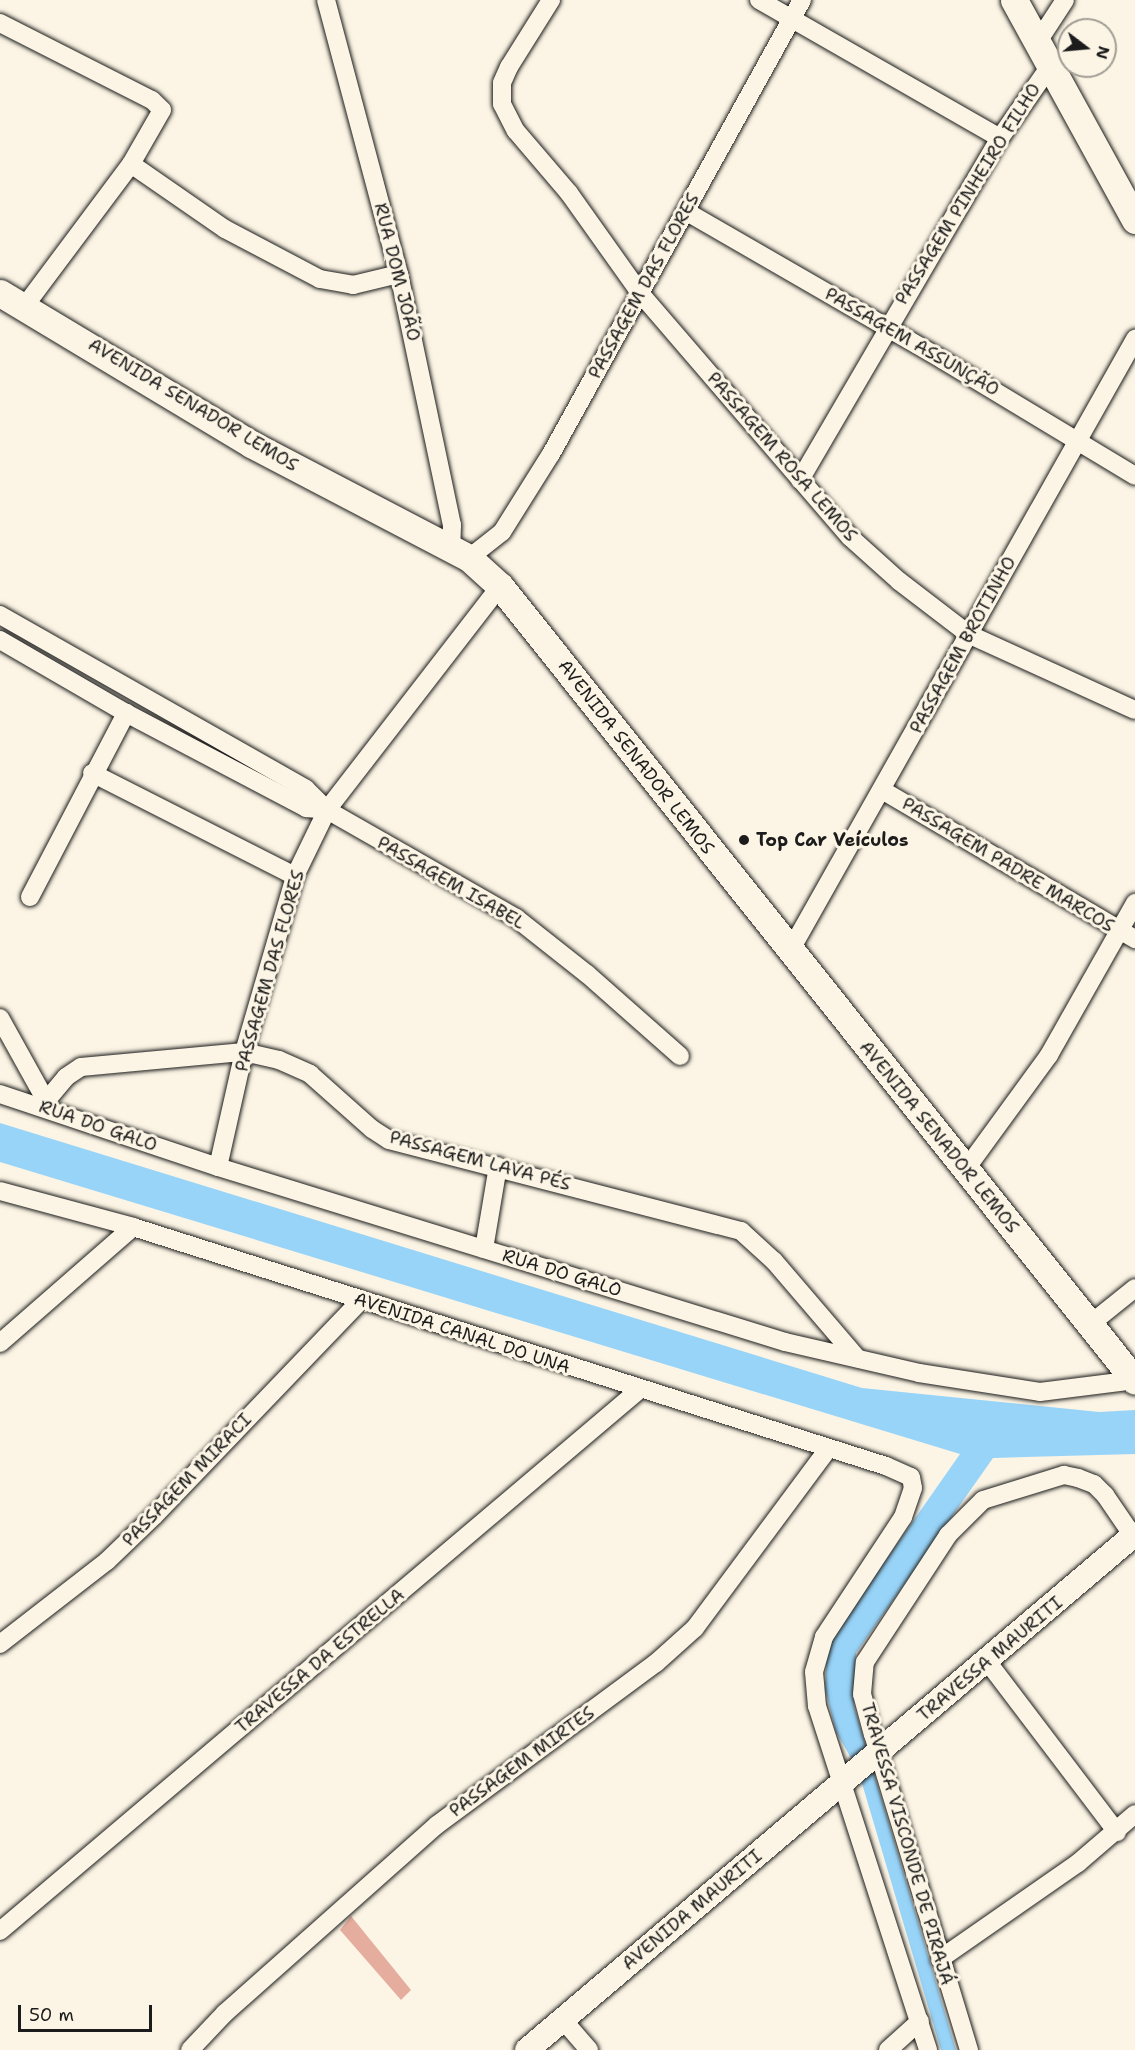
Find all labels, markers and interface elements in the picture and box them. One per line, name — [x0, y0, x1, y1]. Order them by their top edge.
north arrow — [1057, 18, 1117, 78]
text: N — [1091, 44, 1115, 62]
street label: PASSAGEM PINHEIRO FILHO — [891, 79, 1045, 309]
street label: PASSAGEM DAS FLORES — [584, 189, 704, 383]
street label: RUA DOM JOÃO — [369, 201, 425, 343]
street label: PASSAGEM ASSUNÇÃO — [821, 283, 1003, 401]
street label: AVENIDA SENADOR LEMOS — [84, 334, 302, 476]
street label: PASSAGEM ROSA LEMOS — [703, 368, 861, 546]
street label: PASSAGEM BROTINHO — [905, 553, 1021, 737]
street label: AVENIDA SENADOR LEMOS — [553, 655, 719, 859]
street label: PASSAGEM PADRE MARCOS — [898, 793, 1118, 937]
place label: Top Car Veículos — [756, 829, 909, 851]
street label: PASSAGEM ISABEL — [373, 832, 529, 934]
marker: Top Car Veículos — [737, 833, 751, 847]
street label: PASSAGEM DAS FLORES — [231, 868, 309, 1074]
street label: AVENIDA SENADOR LEMOS — [855, 1037, 1023, 1237]
street label: RUA DO GALO — [36, 1096, 160, 1156]
street label: PASSAGEM LAVA PÉS — [387, 1126, 573, 1196]
street label: RUA DO GALO — [500, 1245, 624, 1301]
street label: AVENIDA CANAL DO UNA — [351, 1288, 573, 1378]
street label: PASSAGEM MIRACI — [118, 1409, 256, 1551]
street label: TRAVESSA DA ESTRELLA — [231, 1584, 409, 1738]
street label: TRAVESSA MAURITI — [913, 1592, 1067, 1726]
street label: TRAVESSA VISCONDE DE PIRAJÁ — [856, 1700, 958, 1988]
street label: PASSAGEM MIRTES — [445, 1702, 599, 1822]
street label: AVENIDA MAURITI — [618, 1845, 766, 1975]
scale bar — [21, 1993, 154, 2031]
text: 50 m — [29, 2003, 74, 2027]

